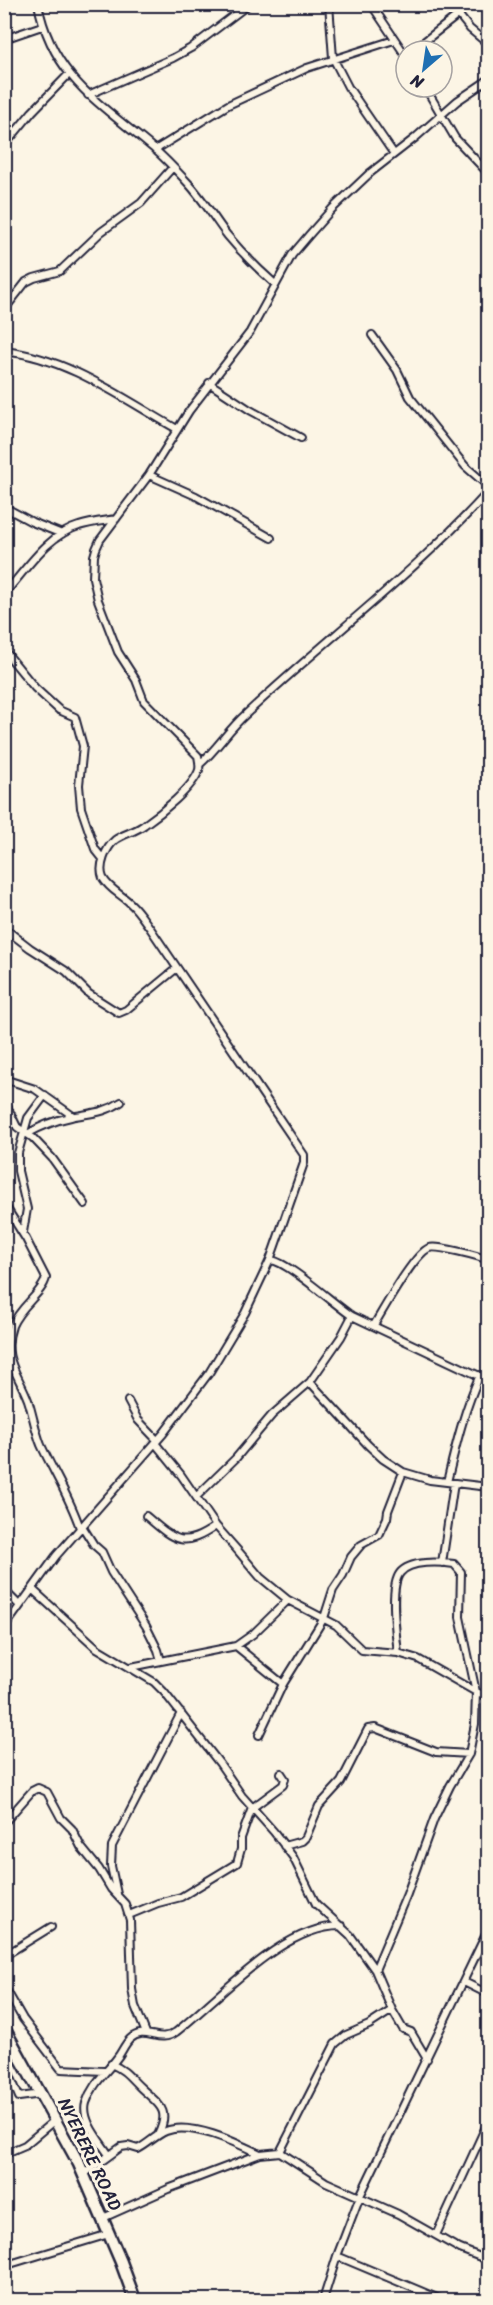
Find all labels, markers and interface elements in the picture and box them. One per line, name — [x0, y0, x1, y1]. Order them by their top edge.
north arrow — [394, 39, 454, 99]
text: N — [404, 66, 430, 98]
street label: NYERERE ROAD — [49, 2092, 131, 2216]

